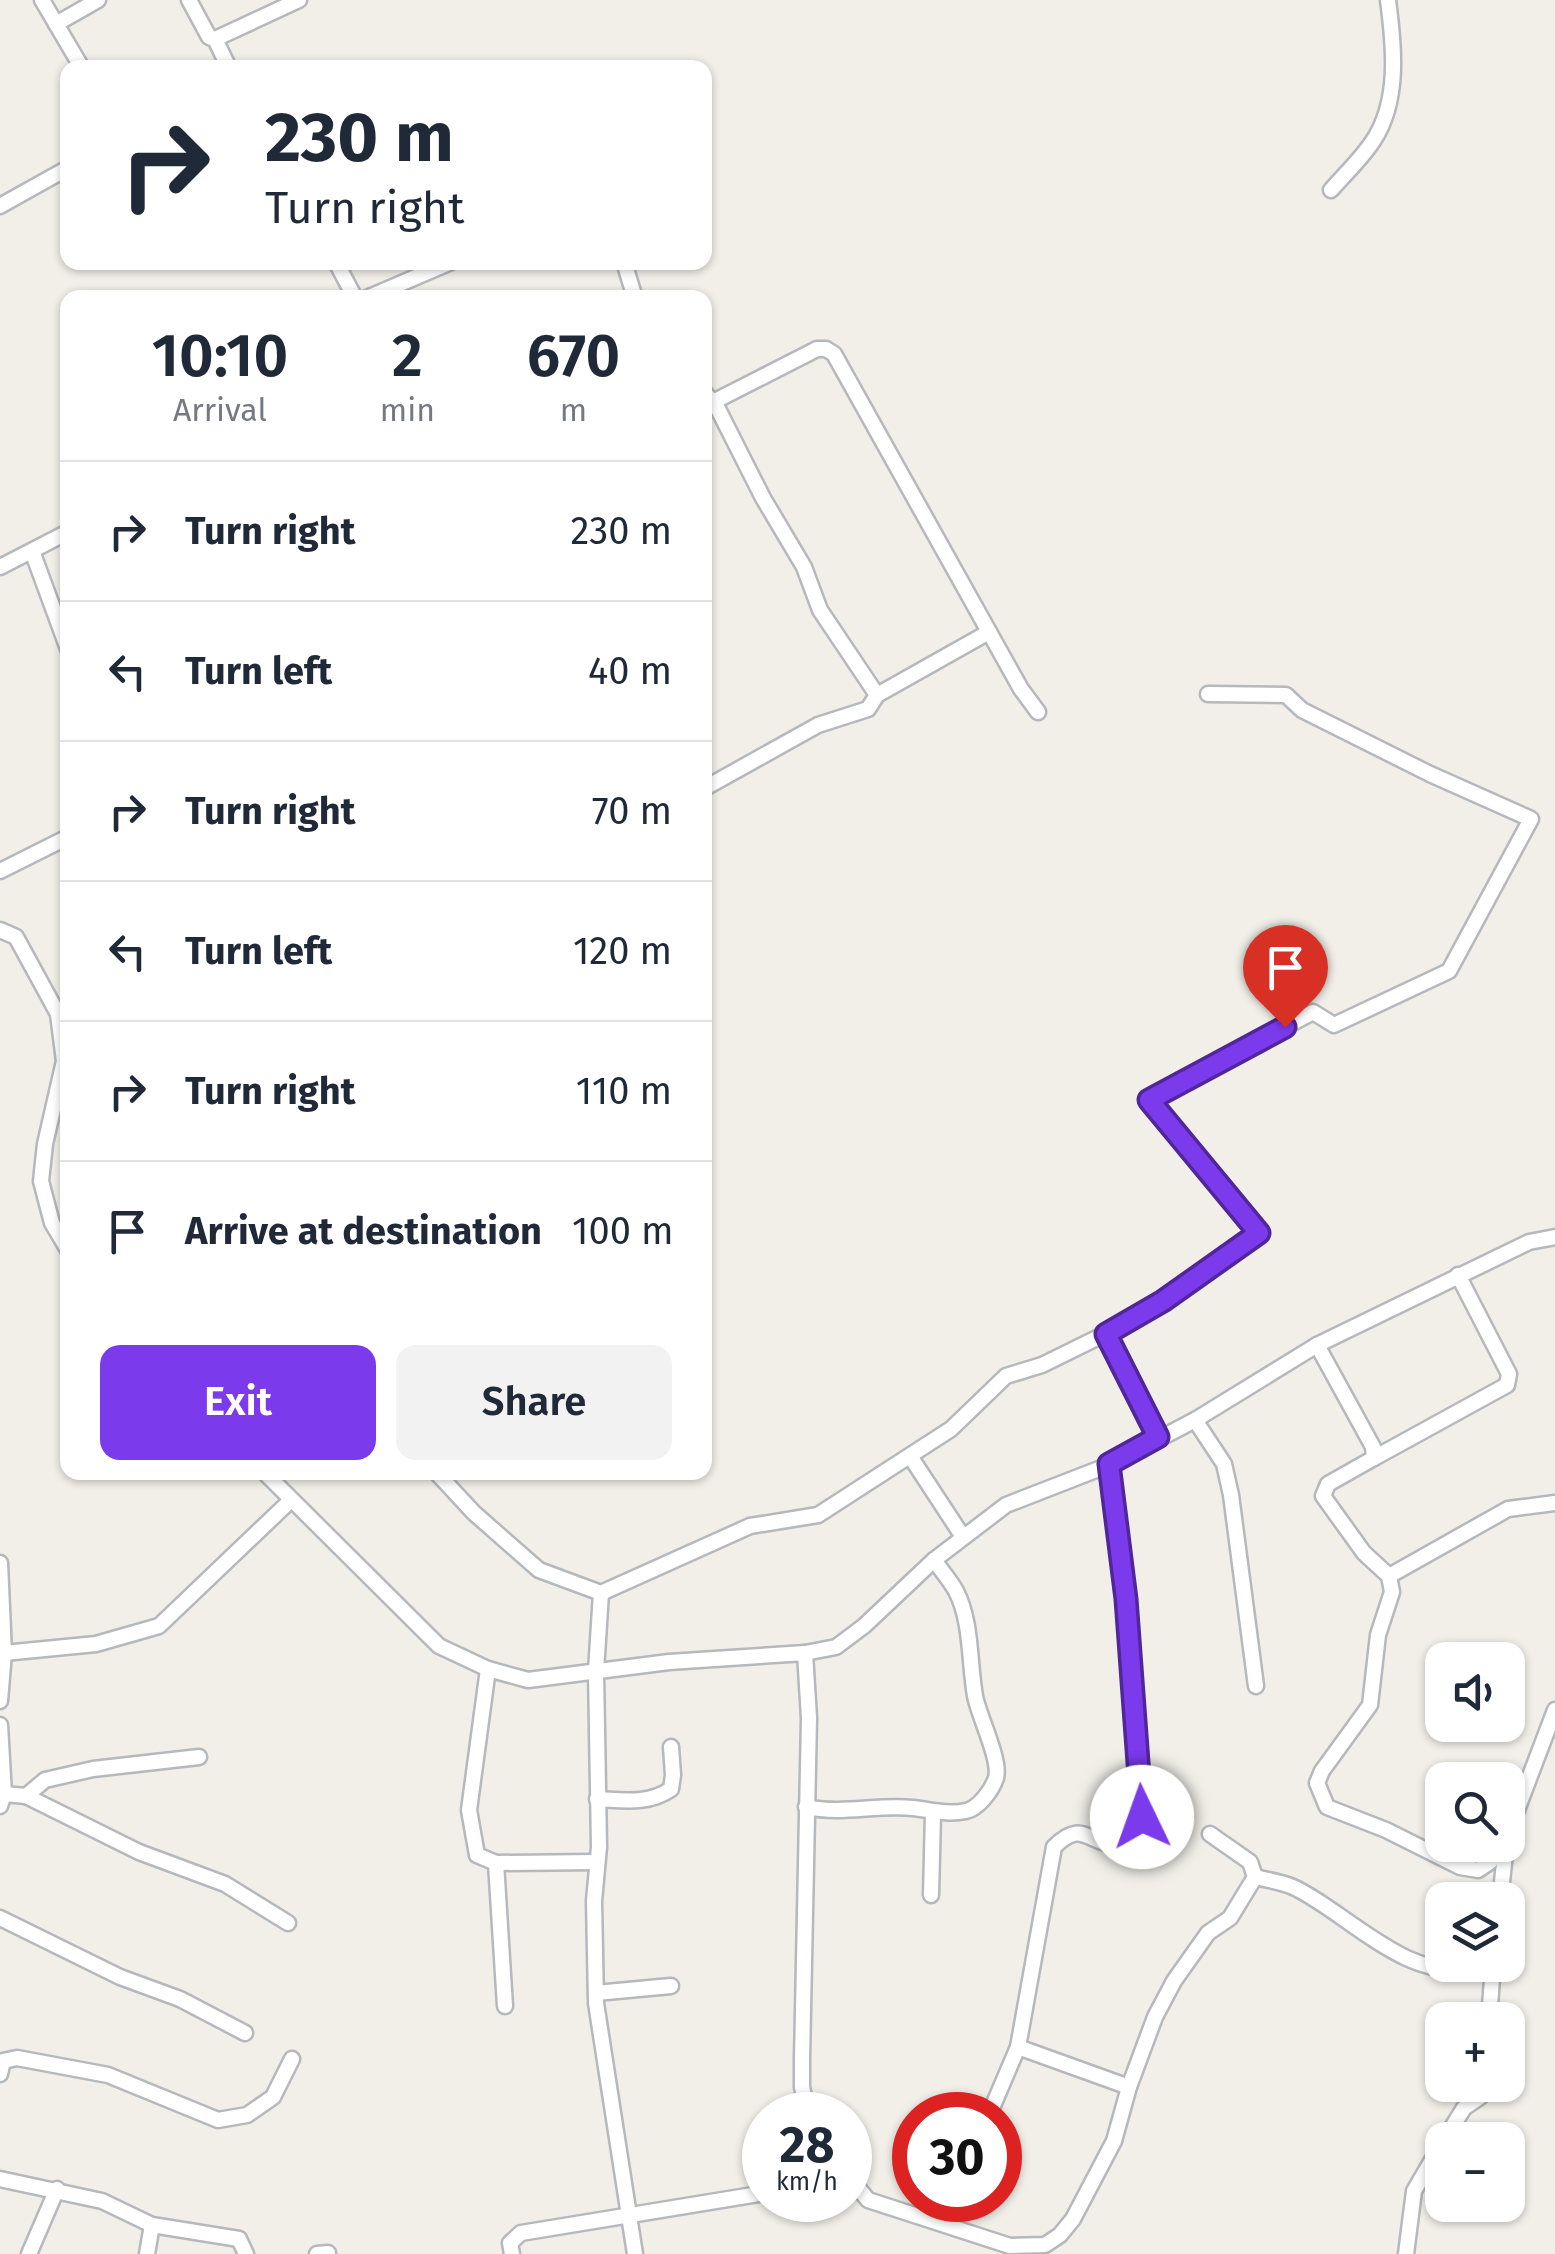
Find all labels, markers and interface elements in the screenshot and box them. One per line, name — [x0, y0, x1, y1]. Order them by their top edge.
text: 230 m — [265, 96, 454, 180]
icon: right — [100, 100, 230, 230]
text: Turn right — [265, 181, 464, 235]
text: 10:10 — [152, 320, 288, 392]
text: 2 — [392, 320, 423, 392]
text: 670 — [527, 320, 620, 392]
text: Arrival — [173, 391, 267, 429]
text: min — [380, 391, 435, 429]
text: m — [560, 391, 587, 429]
icon: right — [100, 504, 155, 559]
text: Turn right — [185, 508, 355, 554]
text: 230 m — [571, 508, 672, 554]
icon: left — [100, 644, 155, 699]
text: Turn left — [185, 648, 332, 694]
text: 40 m — [588, 648, 672, 694]
icon: right — [100, 784, 155, 839]
text: Turn right — [185, 788, 355, 834]
text: 70 m — [592, 788, 672, 834]
icon: left — [100, 924, 155, 979]
pin — [1243, 925, 1328, 1028]
text: Turn left — [185, 928, 332, 974]
text: 120 m — [573, 928, 672, 974]
icon: arrive — [1258, 940, 1313, 995]
icon: right — [100, 1064, 155, 1119]
text: Turn right — [185, 1068, 355, 1114]
text: 110 m — [576, 1068, 672, 1114]
icon: arrive — [100, 1204, 155, 1259]
text: Arrive at destination — [185, 1208, 542, 1254]
text: 100 m — [572, 1208, 674, 1254]
button: Exit — [100, 1345, 376, 1460]
button: Share — [396, 1345, 672, 1460]
map controls — [1425, 1642, 1525, 2222]
button: sound — [1425, 1642, 1525, 1742]
button: search — [1425, 1762, 1525, 1862]
position arrow — [1090, 1765, 1194, 1869]
button: layers — [1425, 1882, 1525, 1982]
button: + — [1425, 2002, 1525, 2102]
speed limit sign: 30 — [892, 2092, 1022, 2222]
text: 28 — [780, 2115, 834, 2175]
button: − — [1425, 2122, 1525, 2222]
text: km/h — [776, 2167, 838, 2197]

